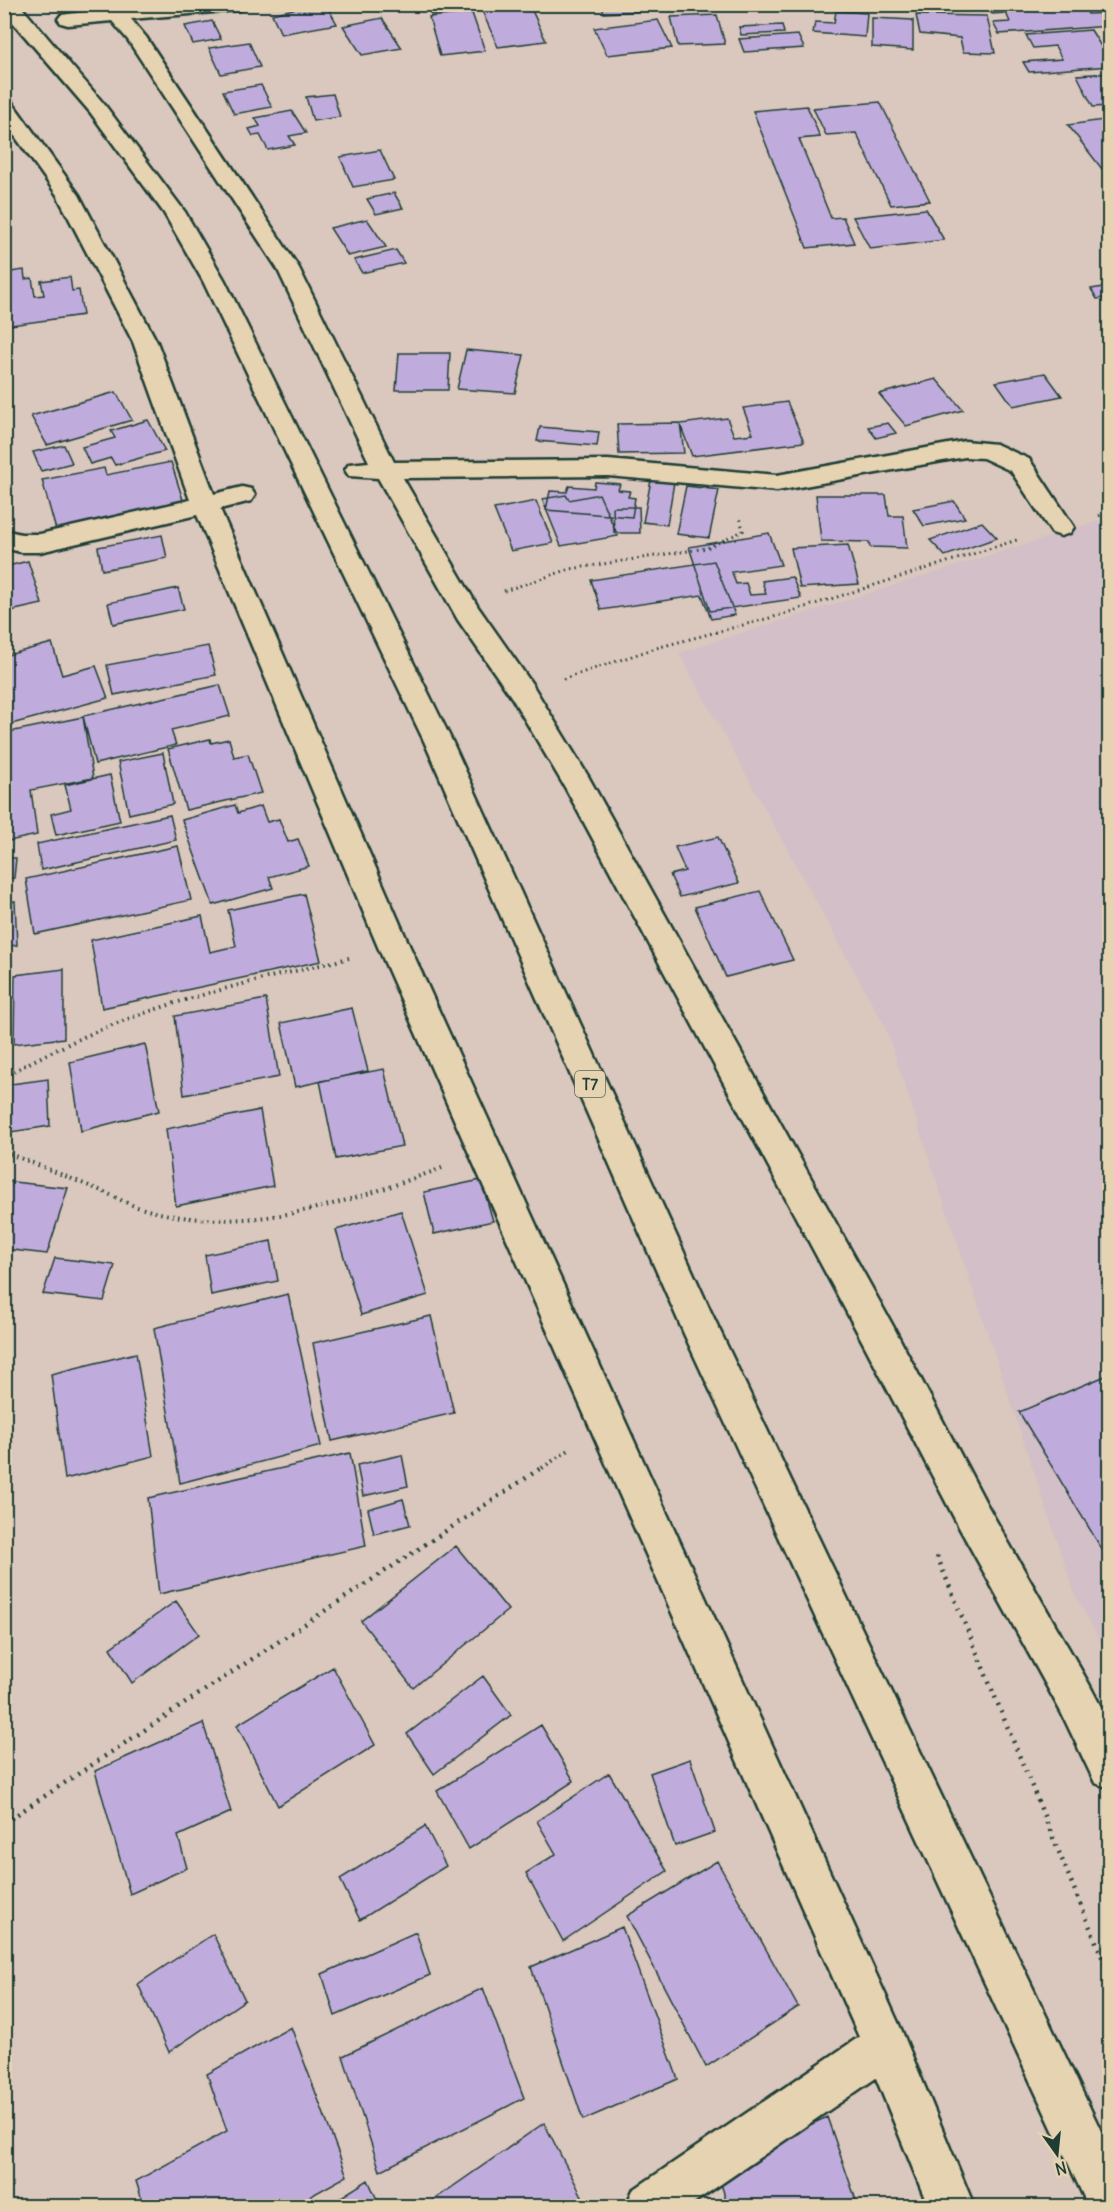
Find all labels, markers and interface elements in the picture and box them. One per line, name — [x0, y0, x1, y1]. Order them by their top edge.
road number: T7 — [575, 1071, 605, 1097]
north arrow — [1027, 2124, 1087, 2184]
text: N — [1053, 2157, 1069, 2180]

